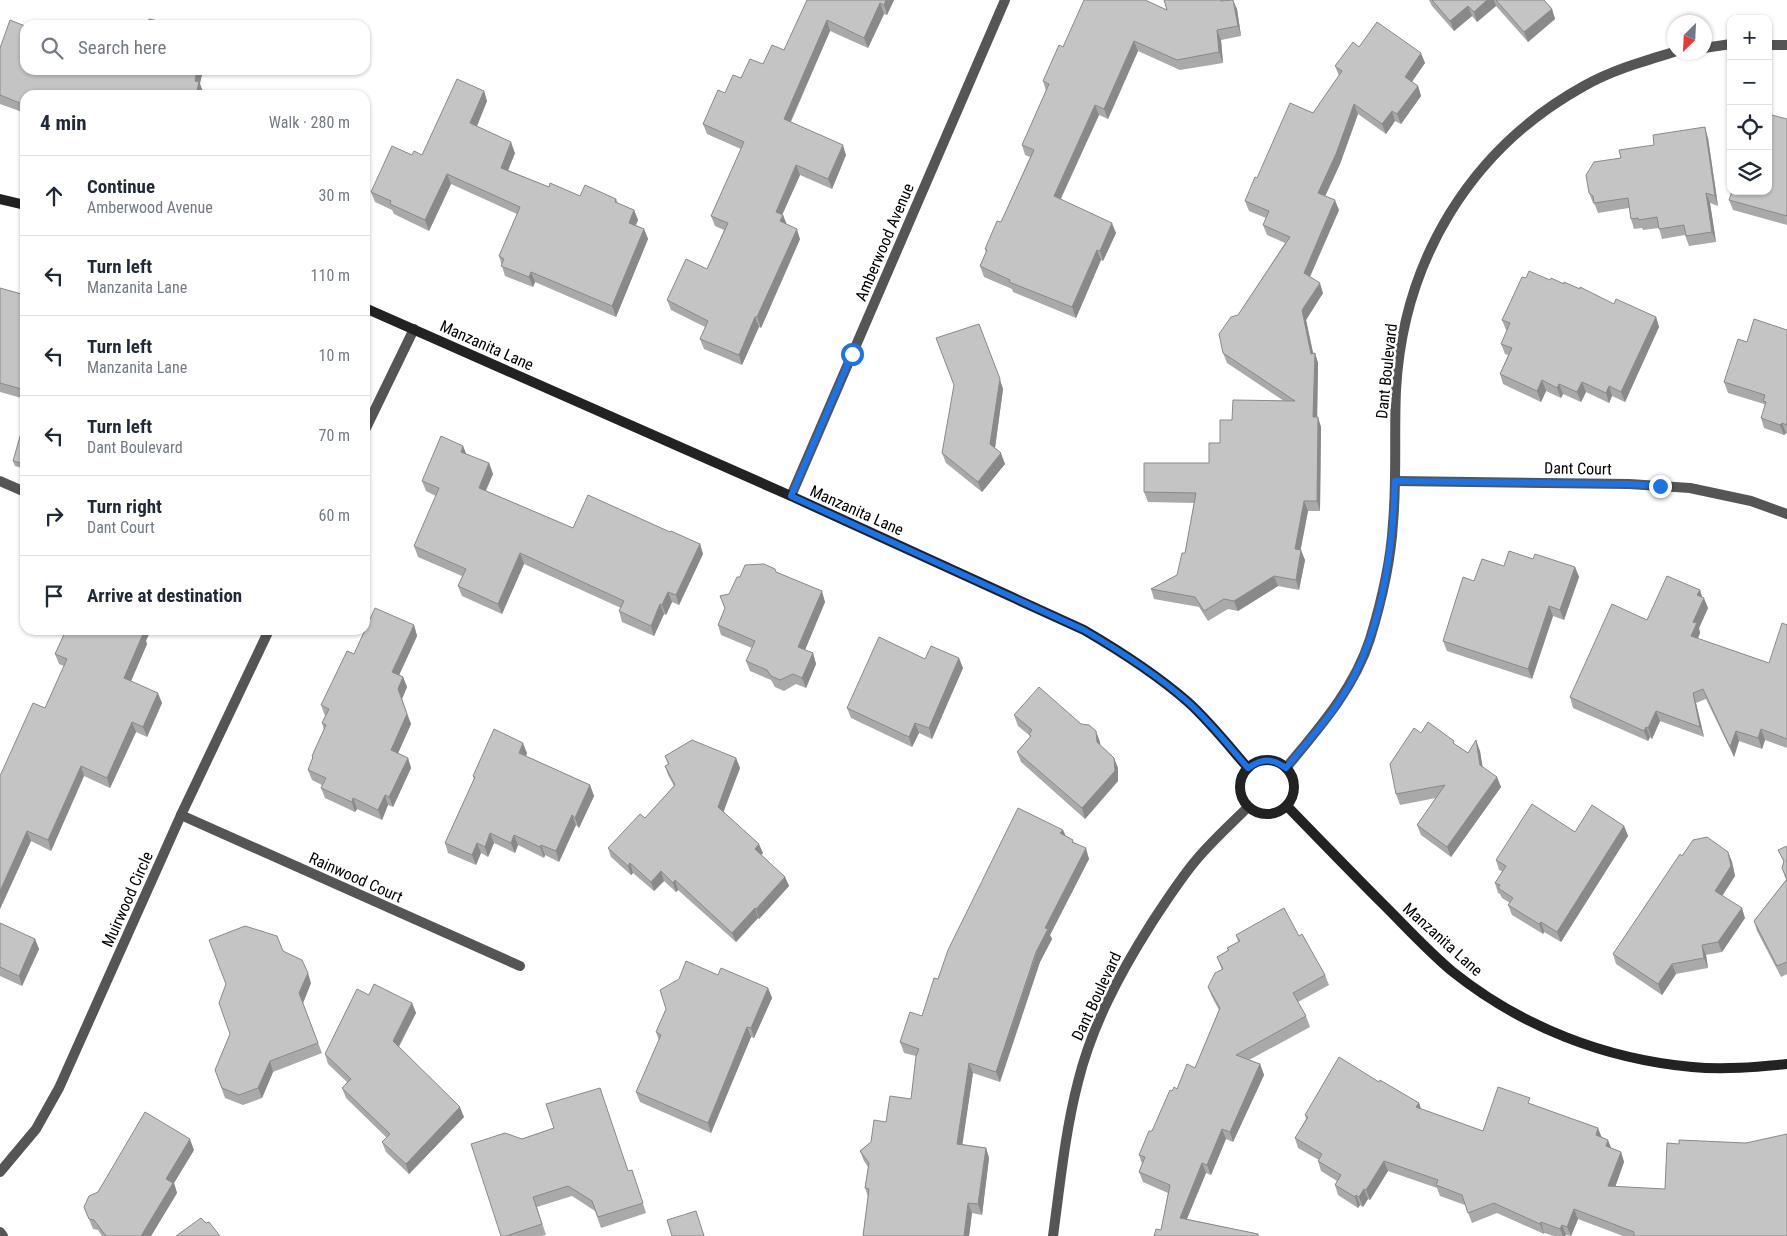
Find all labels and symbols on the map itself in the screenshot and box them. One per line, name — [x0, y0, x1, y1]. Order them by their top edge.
north arrow — [1667, 15, 1712, 60]
street label: Amberwood Avenue — [851, 181, 918, 304]
street label: Manzanita Lane — [437, 316, 536, 375]
street label: Dant Boulevard — [1372, 323, 1401, 420]
route start — [841, 343, 864, 366]
street label: Dant Court — [1544, 458, 1612, 479]
route end — [1649, 475, 1672, 498]
street label: Manzanita Lane — [807, 481, 906, 540]
street label: Muirwood Circle — [98, 848, 157, 950]
street label: Rainwood Court — [306, 848, 406, 907]
street label: Manzanita Lane — [1399, 899, 1486, 980]
street label: Dant Boulevard — [1068, 949, 1125, 1044]

